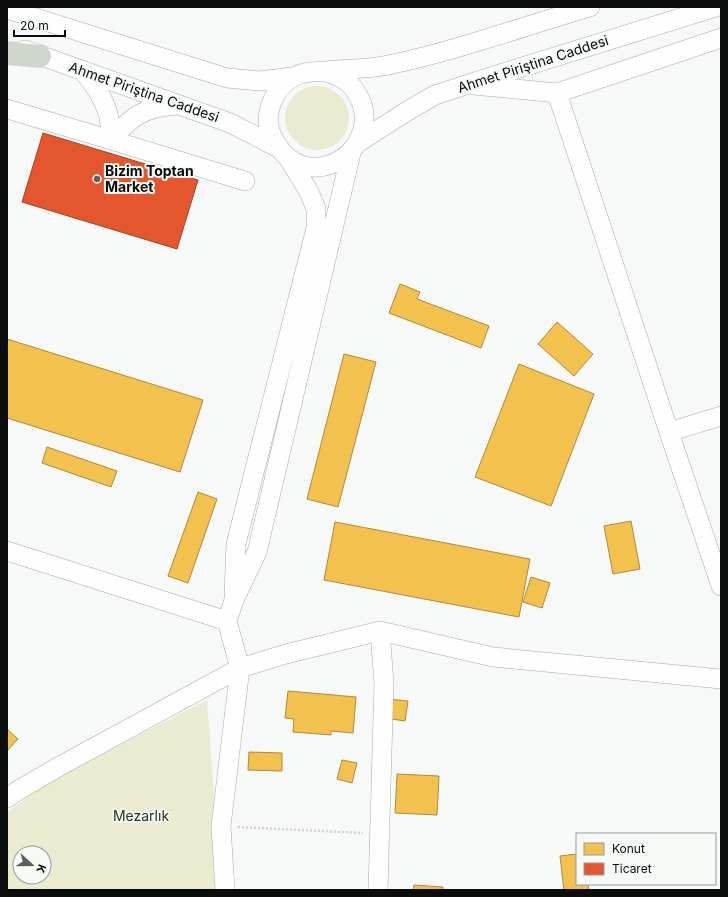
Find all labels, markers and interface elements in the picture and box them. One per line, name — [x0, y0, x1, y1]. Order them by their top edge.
scale bar — [14, 12, 65, 38]
text: 20 m — [20, 18, 49, 33]
street label: Ahmet Piriştina Caddesi — [455, 31, 610, 96]
street label: Ahmet Piriştina Caddesi — [67, 58, 221, 125]
place label: Bizim Toptan Market — [105, 162, 194, 195]
marker: Bizim Toptan Market — [92, 174, 102, 184]
park label: Mezarlık — [113, 807, 169, 824]
legend — [576, 833, 716, 885]
text: Konut — [612, 841, 645, 856]
north arrow — [12, 845, 52, 885]
text: Ticaret — [612, 861, 652, 876]
text: K — [33, 862, 49, 875]

